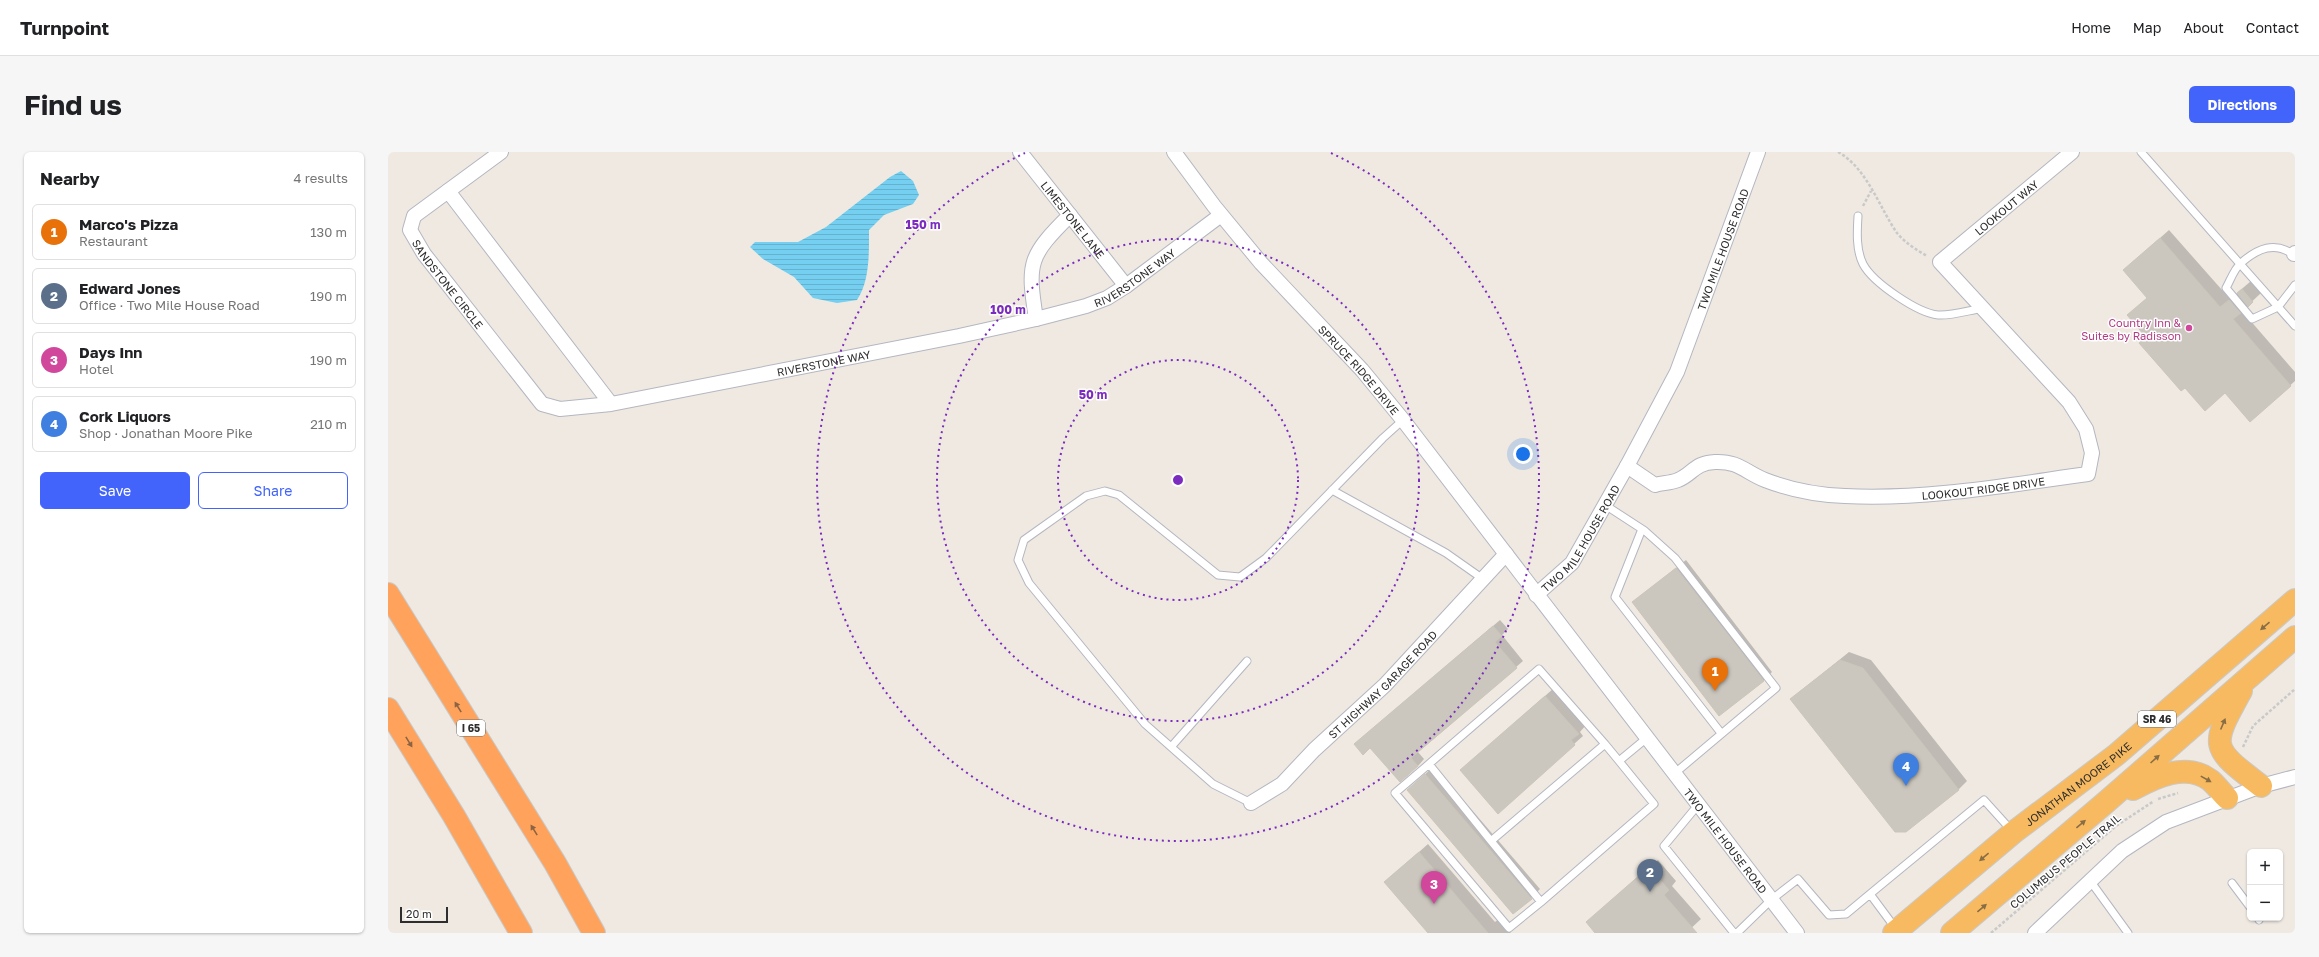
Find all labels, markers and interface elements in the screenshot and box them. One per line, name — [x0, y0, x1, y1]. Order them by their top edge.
text: Turnpoint — [20, 16, 109, 39]
text: Home — [2071, 19, 2111, 36]
text: Map — [2133, 19, 2161, 36]
text: About — [2183, 19, 2224, 36]
text: Contact — [2246, 19, 2299, 36]
button: Directions — [2189, 86, 2295, 123]
text: Find us — [24, 88, 122, 121]
text: Nearby — [40, 168, 100, 189]
text: 4 results — [294, 170, 348, 186]
street label: LOOKOUT WAY — [1972, 177, 2040, 237]
street label: LIMESTONE LANE — [1039, 178, 1108, 261]
street label: TWO MILE HOUSE ROAD — [1694, 186, 1751, 312]
text: Marco's Pizza — [79, 215, 178, 233]
text: 150 m — [906, 217, 940, 232]
text: 1 — [51, 224, 57, 240]
text: 130 m — [310, 224, 347, 240]
text: Restaurant — [79, 233, 148, 249]
street label: SANDSTONE CIRCLE — [410, 237, 487, 331]
street label: RIVERSTONE WAY — [1092, 245, 1177, 309]
text: Edward Jones — [79, 279, 181, 297]
text: 2 — [50, 288, 58, 304]
text: 190 m — [310, 288, 347, 304]
text: Office · Two Mile House Road — [79, 297, 260, 313]
text: 100 m — [990, 302, 1026, 317]
place label: Country Inn & Suites by Radisson — [2081, 316, 2182, 342]
street label: SPRUCE RIDGE DRIVE — [1316, 322, 1402, 417]
marker: Country Inn & Suites by Radisson — [2184, 323, 2194, 333]
text: Days Inn — [79, 343, 142, 361]
street label: RIVERSTONE WAY — [775, 347, 871, 378]
text: 3 — [50, 352, 58, 368]
text: 190 m — [310, 352, 347, 368]
text: Hotel — [79, 361, 114, 377]
text: 50 m — [1079, 387, 1107, 402]
text: Cork Liquors — [79, 407, 171, 425]
text: 4 — [50, 416, 58, 432]
text: 210 m — [310, 416, 347, 432]
text: Shop · Jonathan Moore Pike — [79, 425, 253, 441]
your location — [1513, 444, 1533, 464]
button: Save — [40, 472, 190, 509]
button: Share — [198, 472, 348, 509]
centre of rings — [1171, 473, 1185, 487]
street label: LOOKOUT RIDGE DRIVE — [1921, 474, 2046, 501]
street label: TWO MILE HOUSE ROAD — [1538, 482, 1622, 594]
one-way arrow — [2260, 621, 2271, 630]
street label: ST HIGHWAY GARAGE ROAD — [1325, 627, 1439, 741]
pin: 1 — [1702, 658, 1728, 691]
one-way arrow — [455, 701, 462, 713]
road number: SR 46 — [2138, 711, 2176, 727]
one-way arrow — [2220, 719, 2226, 730]
road number: I 65 — [457, 720, 485, 736]
one-way arrow — [405, 736, 412, 748]
street label: JONATHAN MOORE PIKE — [2022, 738, 2134, 828]
pin: 4 — [1893, 753, 1919, 786]
one-way arrow — [2150, 754, 2160, 764]
one-way arrow — [2200, 775, 2212, 782]
street label: TWO MILE HOUSE ROAD — [1682, 785, 1770, 896]
street label: COLUMBUS PEOPLE TRAIL — [2007, 810, 2124, 911]
one-way arrow — [2076, 819, 2087, 828]
one-way arrow — [531, 824, 538, 835]
map controls — [2247, 849, 2283, 921]
button: + — [2247, 849, 2283, 885]
one-way arrow — [1979, 853, 1989, 862]
pin: 2 — [1637, 859, 1663, 892]
pin: 3 — [1421, 871, 1447, 904]
button: − — [2247, 885, 2283, 921]
one-way arrow — [1977, 903, 1988, 912]
scale bar — [400, 905, 448, 924]
text: 20 m — [406, 907, 432, 920]

